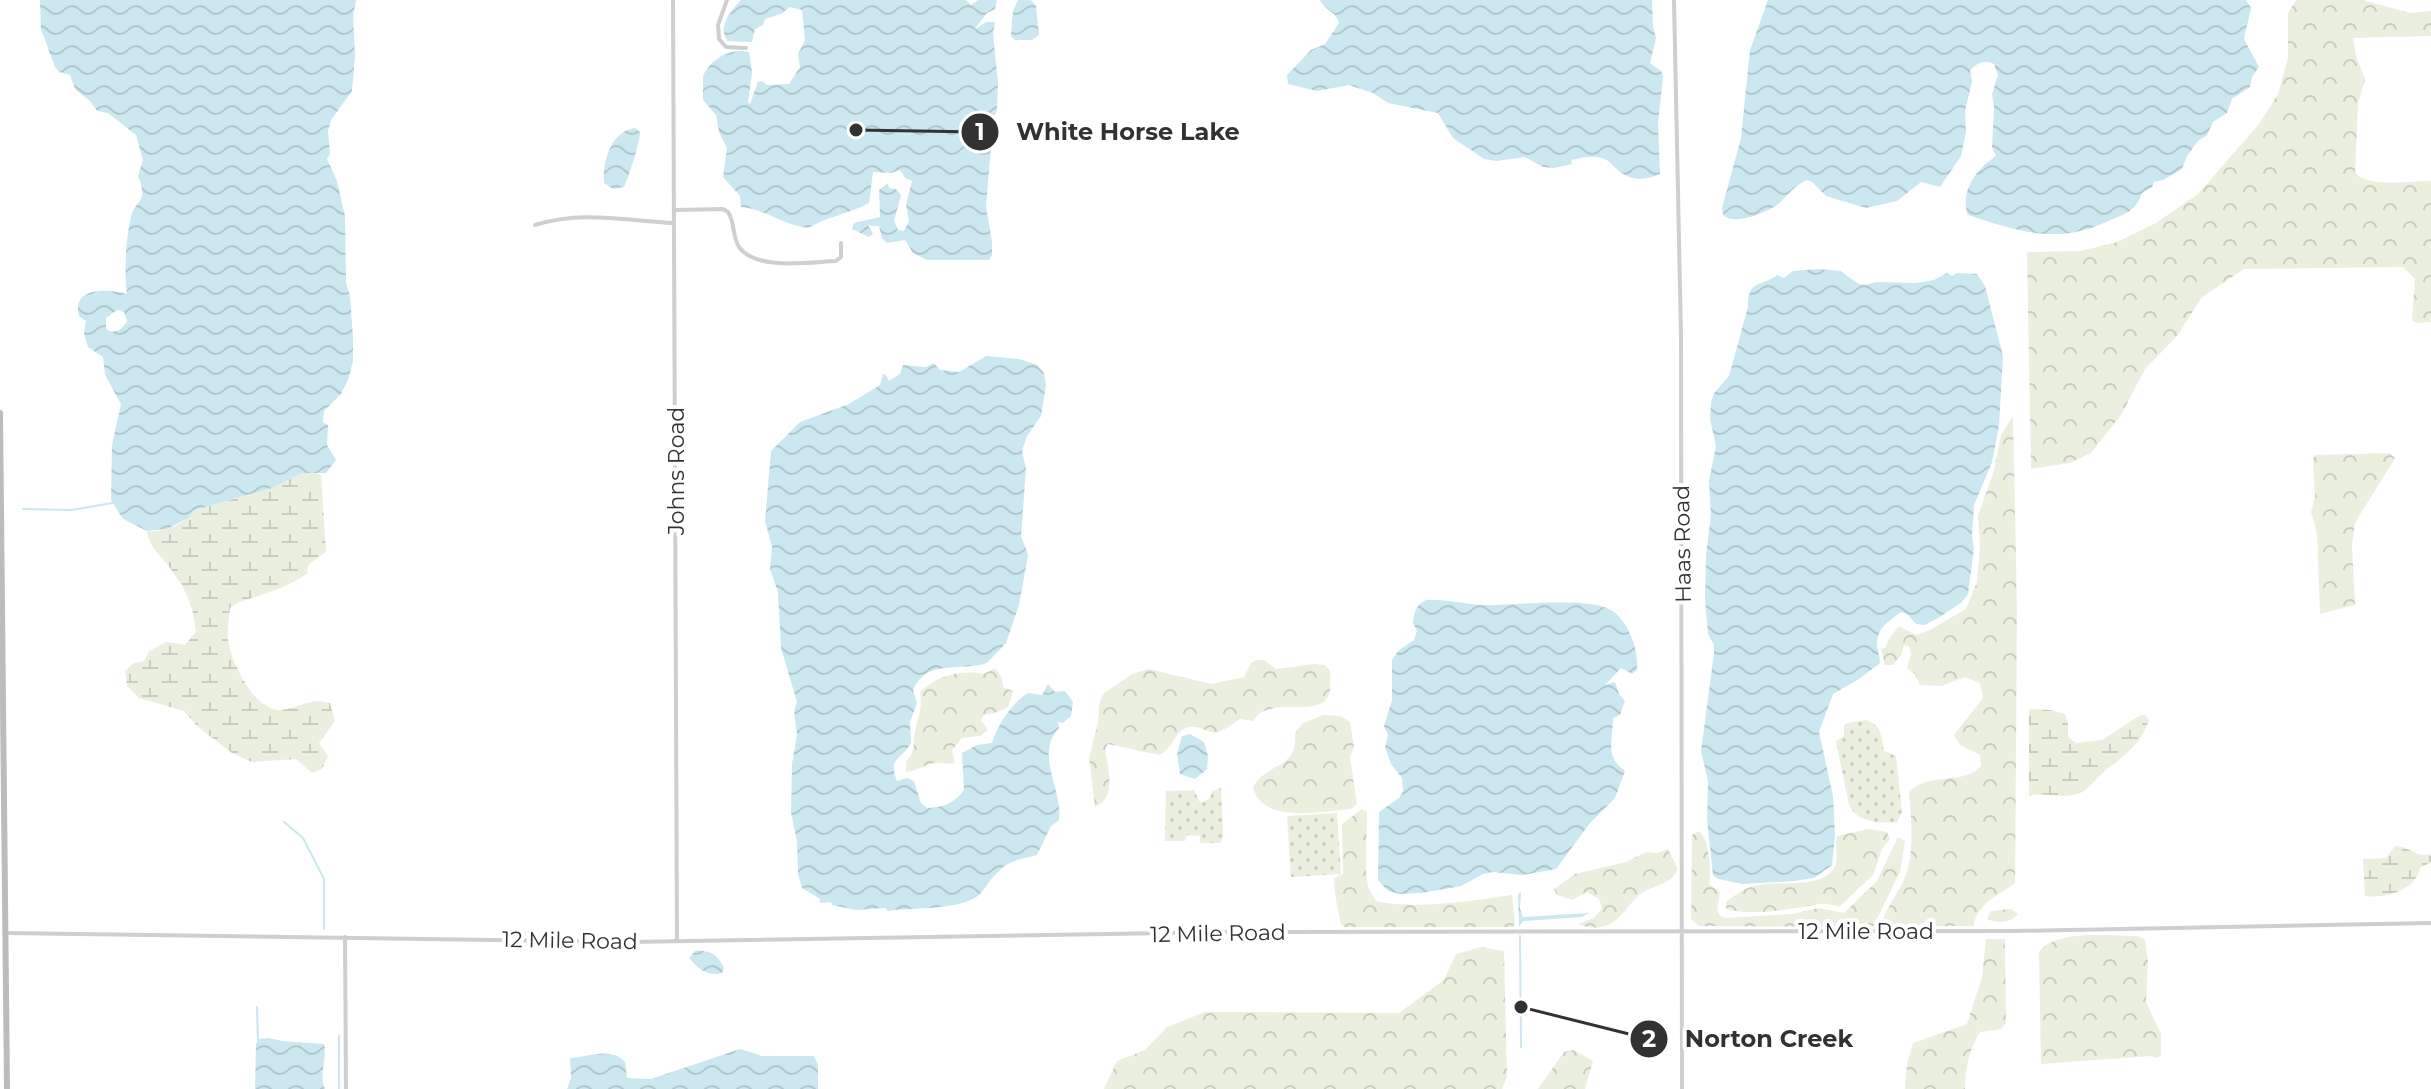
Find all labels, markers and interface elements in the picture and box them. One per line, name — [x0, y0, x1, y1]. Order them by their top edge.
callout: White Horse Lake — [960, 108, 1256, 156]
text: 1 — [975, 117, 985, 146]
text: White Horse Lake — [1016, 117, 1240, 146]
street label: Johns Road — [663, 407, 690, 536]
street label: Haas Road — [1668, 485, 1697, 603]
street label: 12 Mile Road — [1798, 918, 1934, 945]
street label: 12 Mile Road — [1150, 919, 1286, 948]
street label: 12 Mile Road — [502, 926, 638, 955]
callout: Norton Creek — [1629, 1015, 1869, 1063]
text: 2 — [1642, 1024, 1656, 1053]
text: Norton Creek — [1685, 1024, 1854, 1053]

